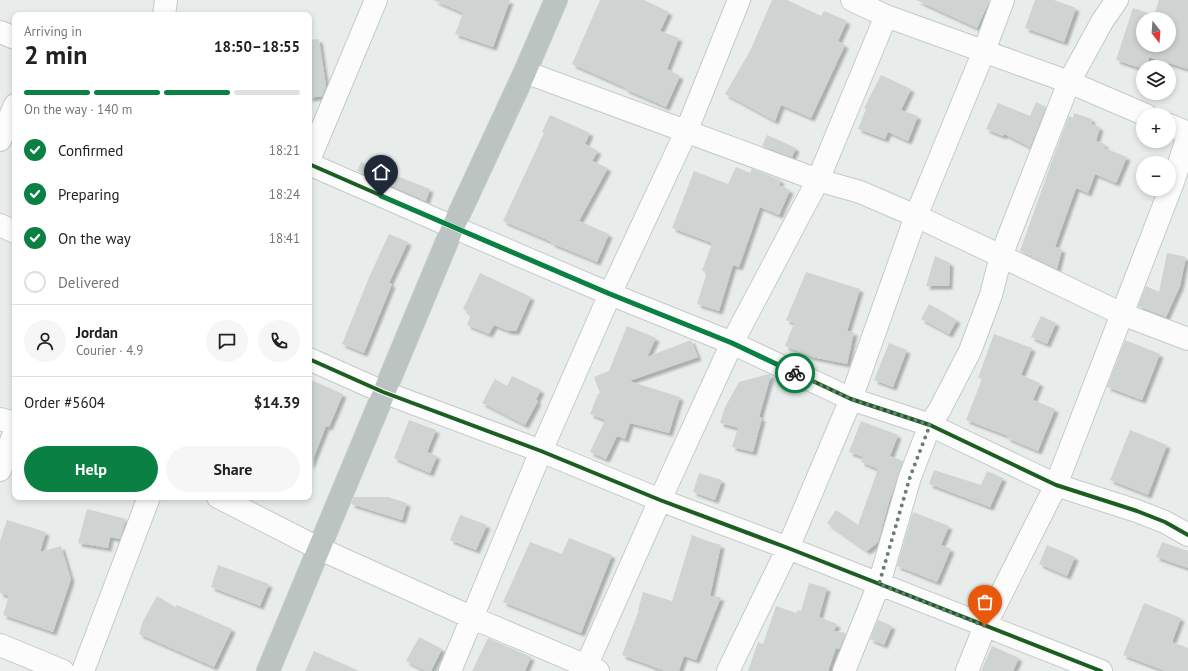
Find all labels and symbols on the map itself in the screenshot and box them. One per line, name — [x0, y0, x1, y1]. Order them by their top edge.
north arrow — [1136, 12, 1176, 52]
pin — [364, 155, 398, 196]
courier — [775, 353, 815, 393]
pin — [968, 585, 1002, 626]

